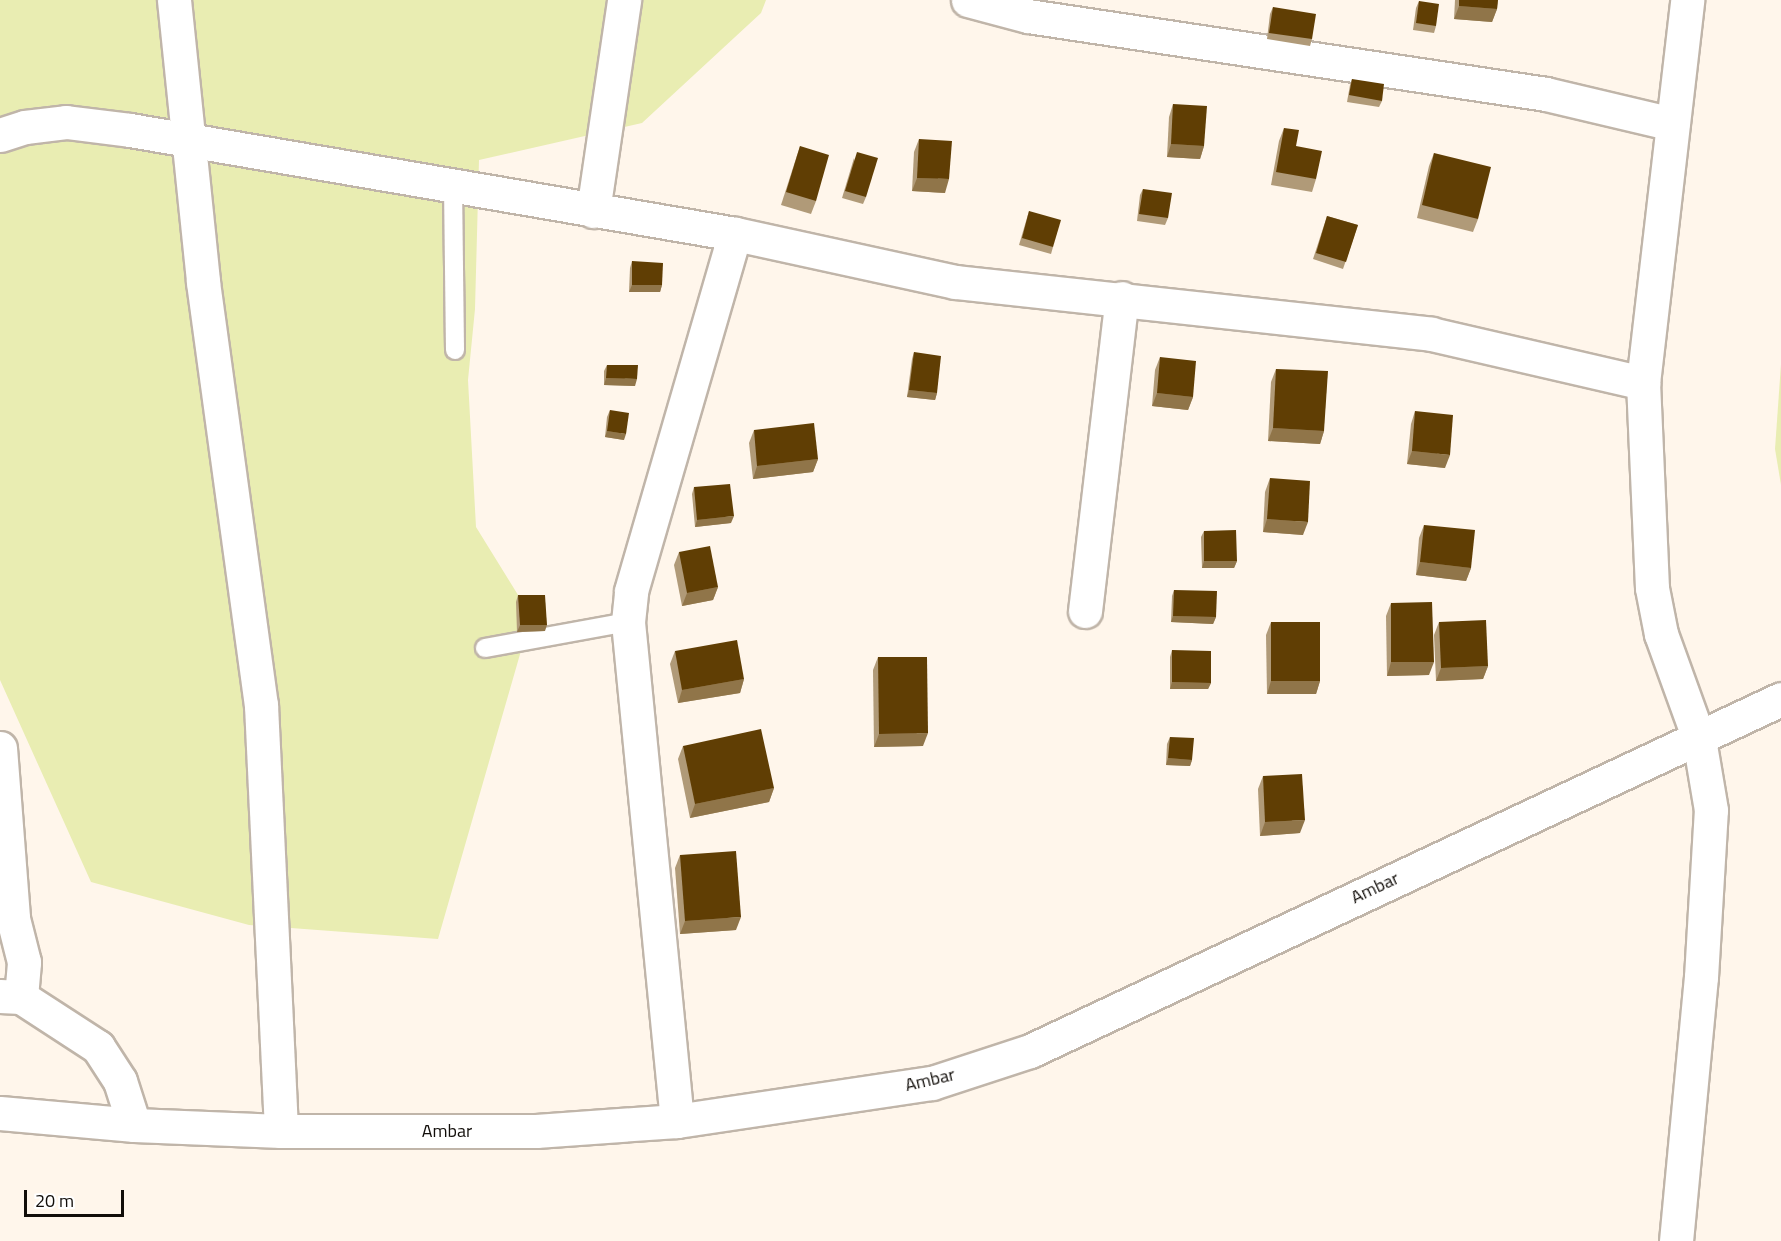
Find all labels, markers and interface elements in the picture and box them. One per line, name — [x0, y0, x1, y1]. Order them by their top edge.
street label: Ambar — [1348, 868, 1402, 908]
street label: Ambar — [903, 1064, 957, 1096]
street label: Ambar — [422, 1120, 472, 1142]
scale bar — [27, 1178, 128, 1216]
text: 20 m — [35, 1187, 74, 1214]

